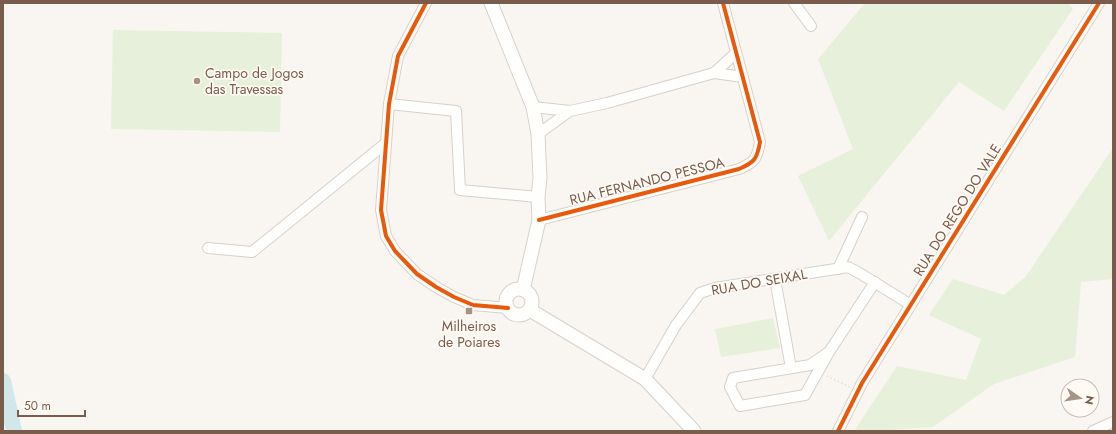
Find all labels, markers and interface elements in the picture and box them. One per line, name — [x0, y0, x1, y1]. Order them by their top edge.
place label: Campo de Jogos das Travessas — [205, 63, 304, 99]
marker: Campo de Jogos das Travessas — [192, 76, 202, 86]
street label: RUA DO REGO DO VALE — [908, 140, 1006, 280]
street label: RUA FERNANDO PESSOA — [567, 152, 727, 210]
street label: RUA DO SEIXAL — [710, 264, 809, 300]
marker: Milheiros de Poiares — [464, 306, 474, 316]
place label: Milheiros de Poiares — [438, 316, 500, 352]
north arrow — [1060, 378, 1100, 418]
scale bar — [18, 392, 85, 418]
text: N — [1081, 394, 1099, 406]
text: 50 m — [24, 397, 51, 415]

